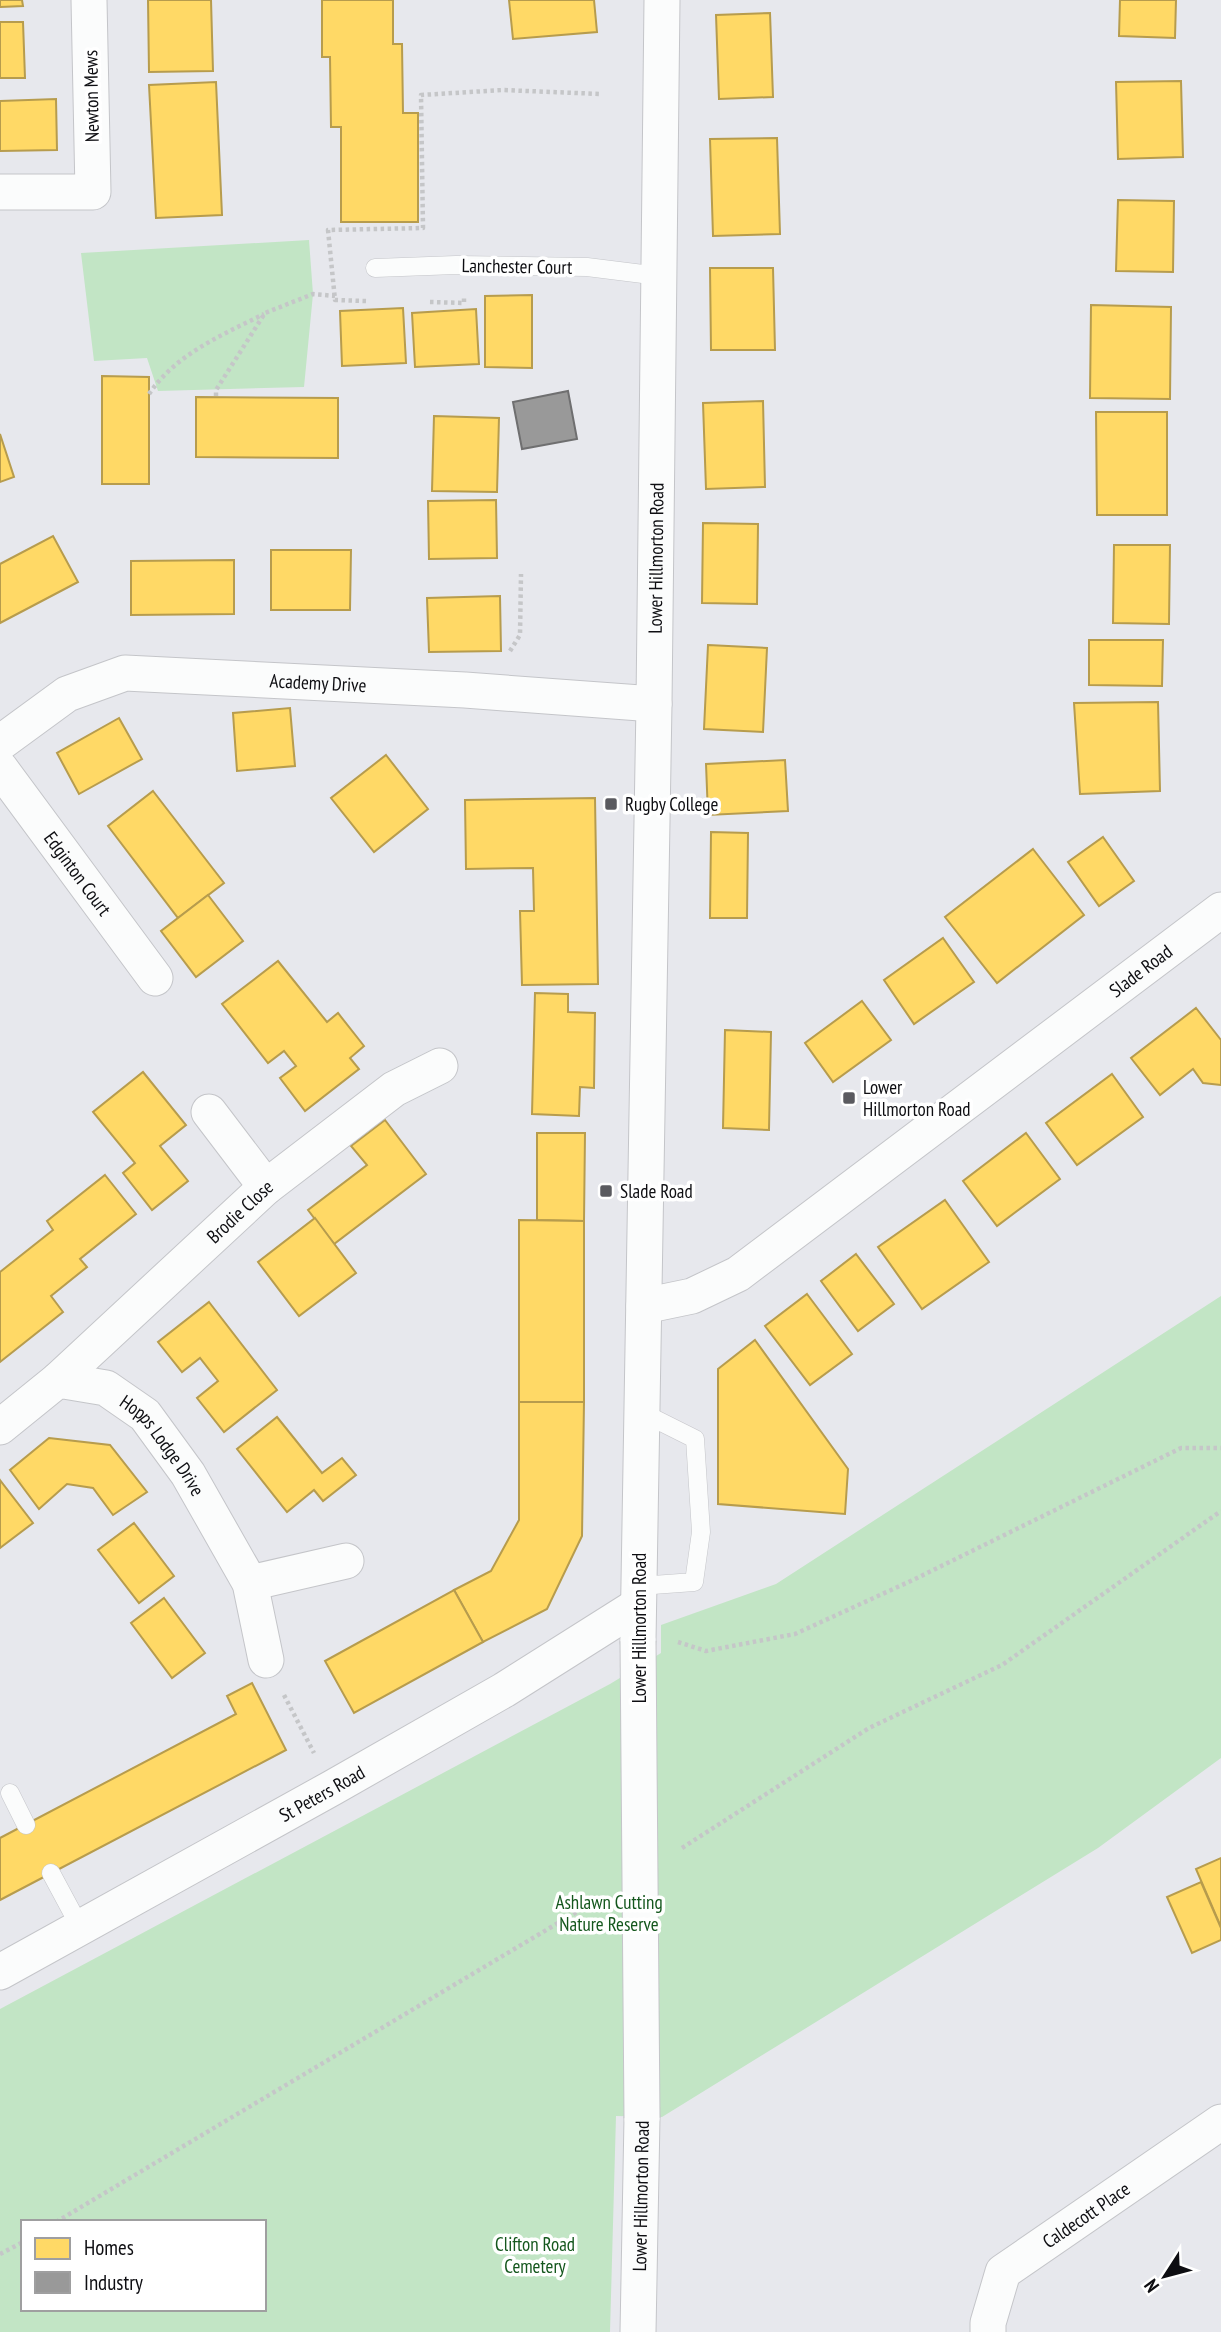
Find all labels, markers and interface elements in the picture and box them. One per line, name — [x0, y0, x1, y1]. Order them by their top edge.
street label: Newton Mews — [78, 50, 104, 142]
street label: Lanchester Court — [461, 253, 573, 279]
street label: Lower Hillmorton Road — [643, 483, 669, 634]
street label: Academy Drive — [269, 668, 367, 697]
place label: Rugby College — [625, 792, 718, 816]
marker: Rugby College — [603, 796, 619, 812]
street label: Edginton Court — [39, 827, 117, 921]
street label: Slade Road — [1104, 939, 1177, 1002]
place label: Lower Hillmorton Road — [863, 1075, 970, 1121]
marker: Lower Hillmorton Road — [841, 1090, 857, 1106]
street label: Brodie Close — [201, 1174, 278, 1248]
place label: Slade Road — [620, 1179, 693, 1203]
marker: Slade Road — [598, 1183, 614, 1199]
street label: Hopps Lodge Drive — [116, 1389, 210, 1500]
street label: Lower Hillmorton Road — [627, 1553, 651, 1703]
street label: St Peters Road — [275, 1760, 369, 1827]
park label: Ashlawn Cutting Nature Reserve — [555, 1890, 663, 1936]
street label: Lower Hillmorton Road — [627, 2120, 654, 2272]
street label: Caldecott Place — [1038, 2176, 1134, 2253]
legend — [21, 2220, 266, 2311]
park label: Clifton Road Cemetery — [495, 2232, 575, 2278]
text: Homes — [84, 2234, 134, 2261]
north arrow — [1130, 2241, 1200, 2311]
text: Industry — [84, 2269, 143, 2296]
text: N — [1139, 2275, 1164, 2297]

